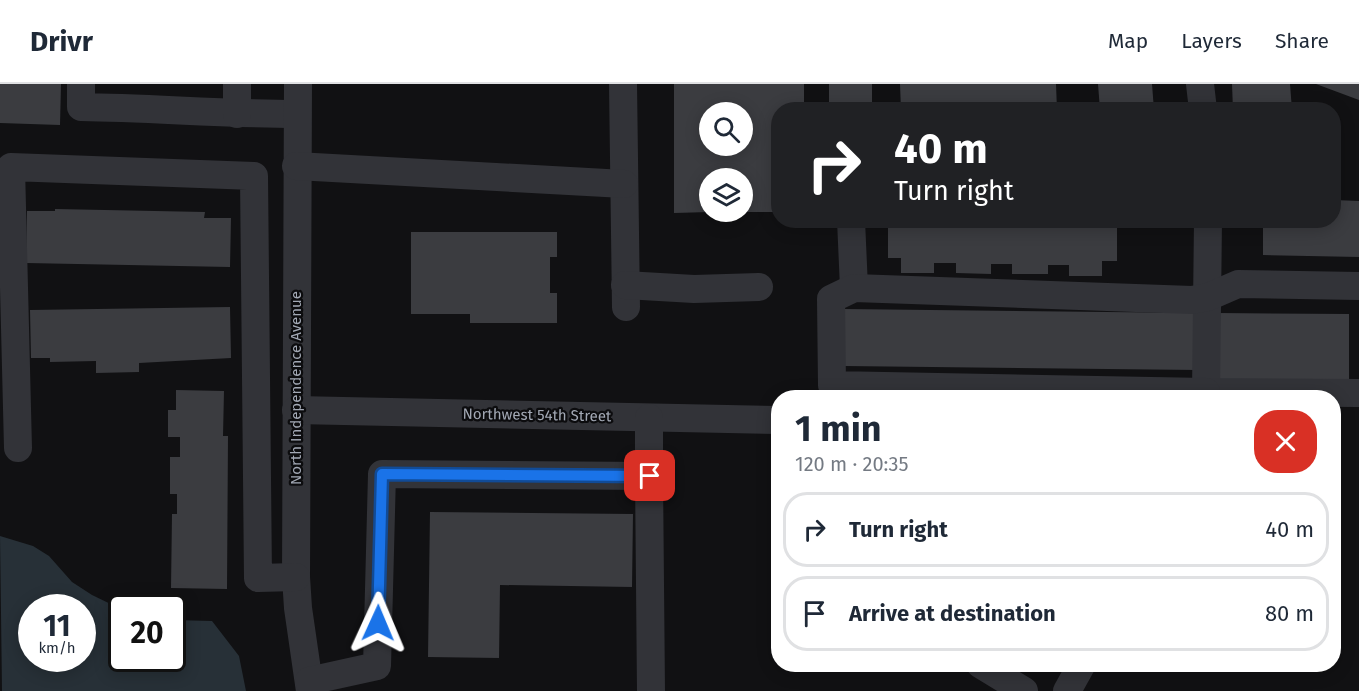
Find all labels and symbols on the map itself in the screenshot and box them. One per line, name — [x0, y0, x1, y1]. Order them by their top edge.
street label: North Independence Avenue — [287, 291, 305, 485]
street label: Northwest 54th Street — [463, 405, 612, 425]
pin — [624, 450, 675, 501]
position arrow — [346, 591, 410, 655]
speed limit sign: 20 — [108, 594, 186, 672]

